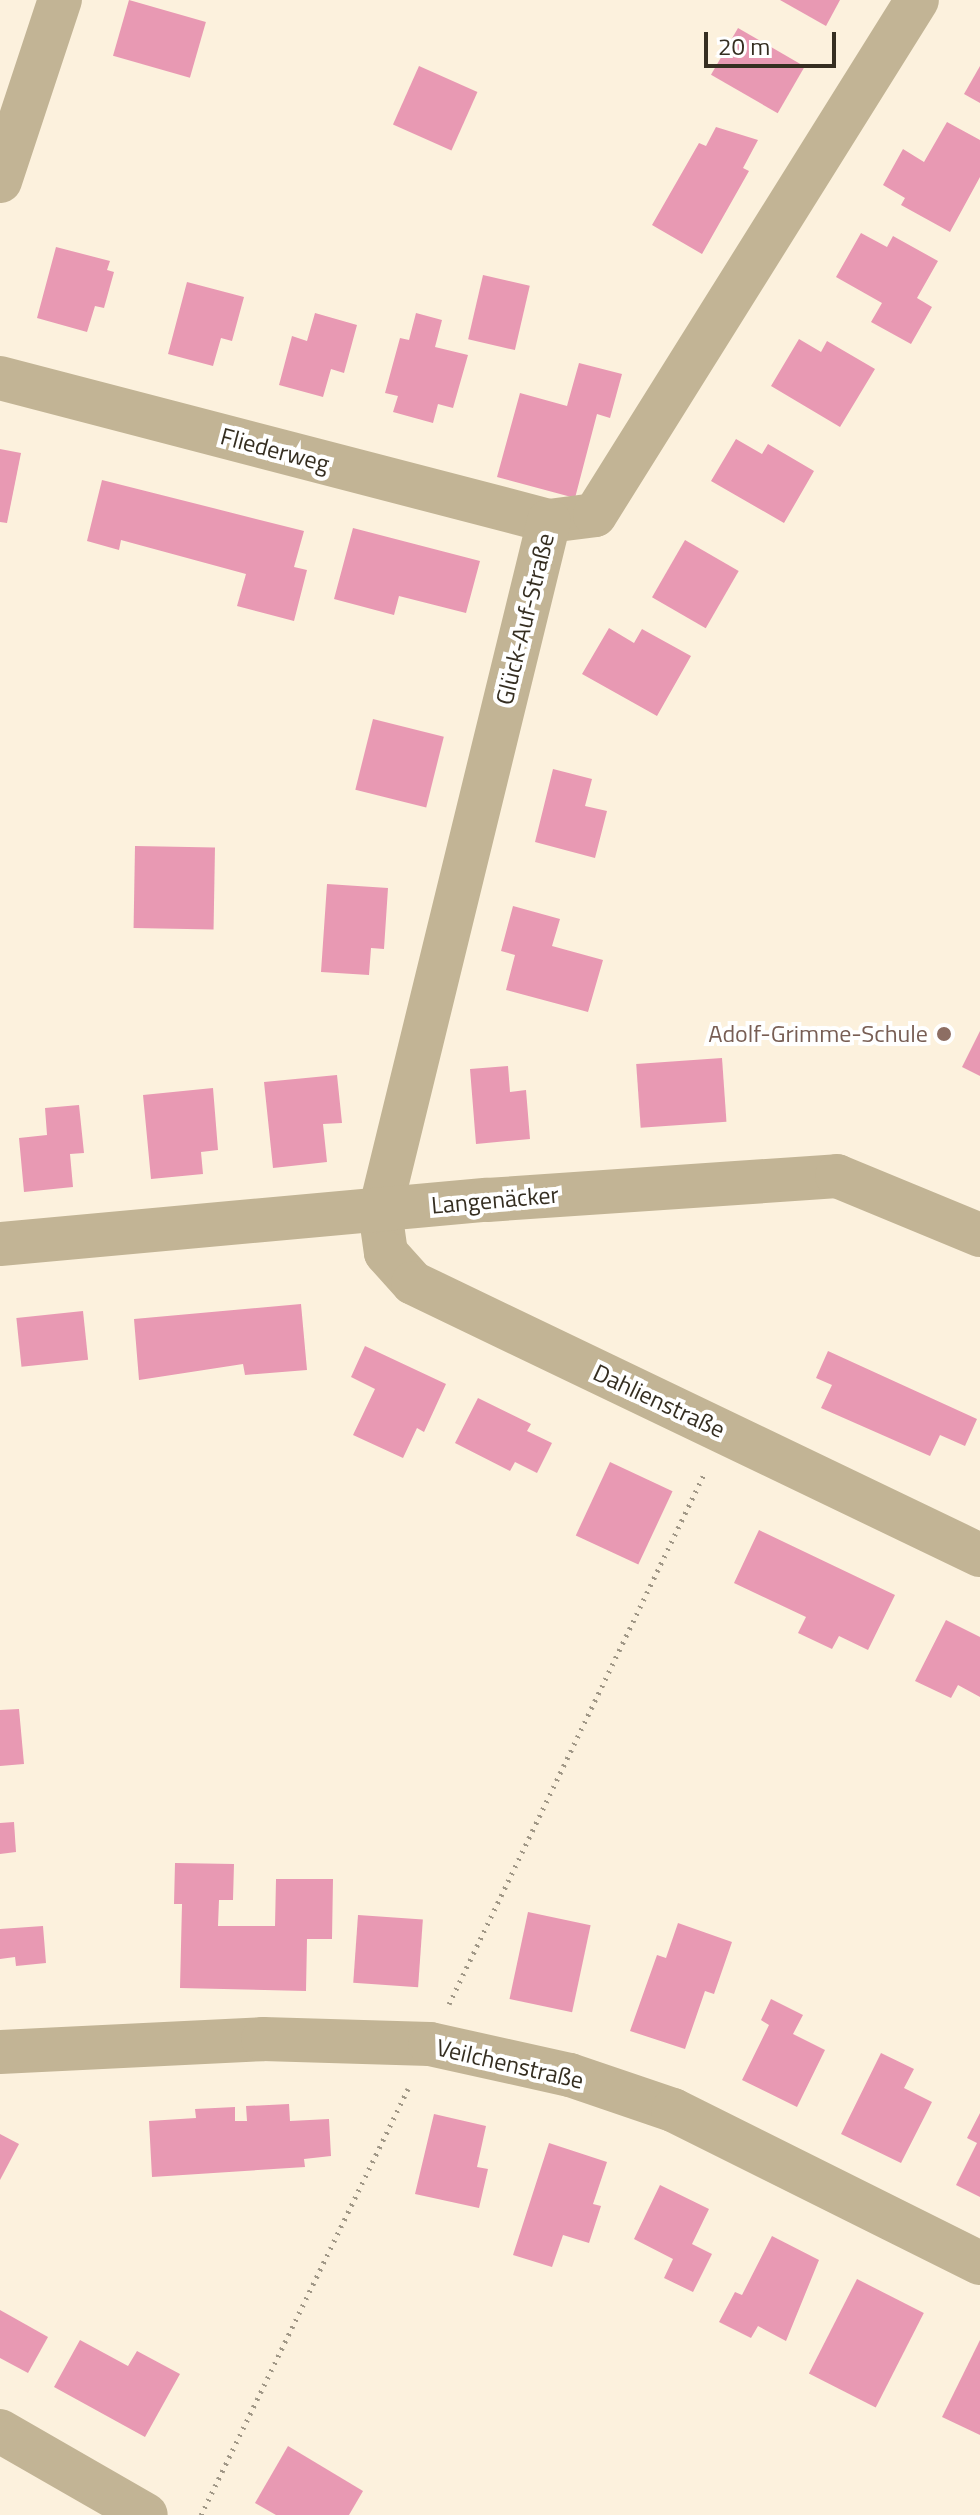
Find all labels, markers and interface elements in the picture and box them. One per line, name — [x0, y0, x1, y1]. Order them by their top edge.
scale bar — [708, 16, 840, 66]
text: 20 m — [718, 28, 770, 64]
street label: Fliederweg — [218, 422, 332, 478]
street label: Glück-Auf-Straße — [490, 530, 560, 708]
place label: Adolf-Grimme-Schule — [708, 1020, 928, 1048]
marker: Adolf-Grimme-Schule — [935, 1025, 953, 1043]
street label: Langenäcker — [430, 1180, 560, 1220]
street label: Dahlienstraße — [589, 1358, 729, 1444]
street label: Veilchenstraße — [434, 2033, 586, 2095]

